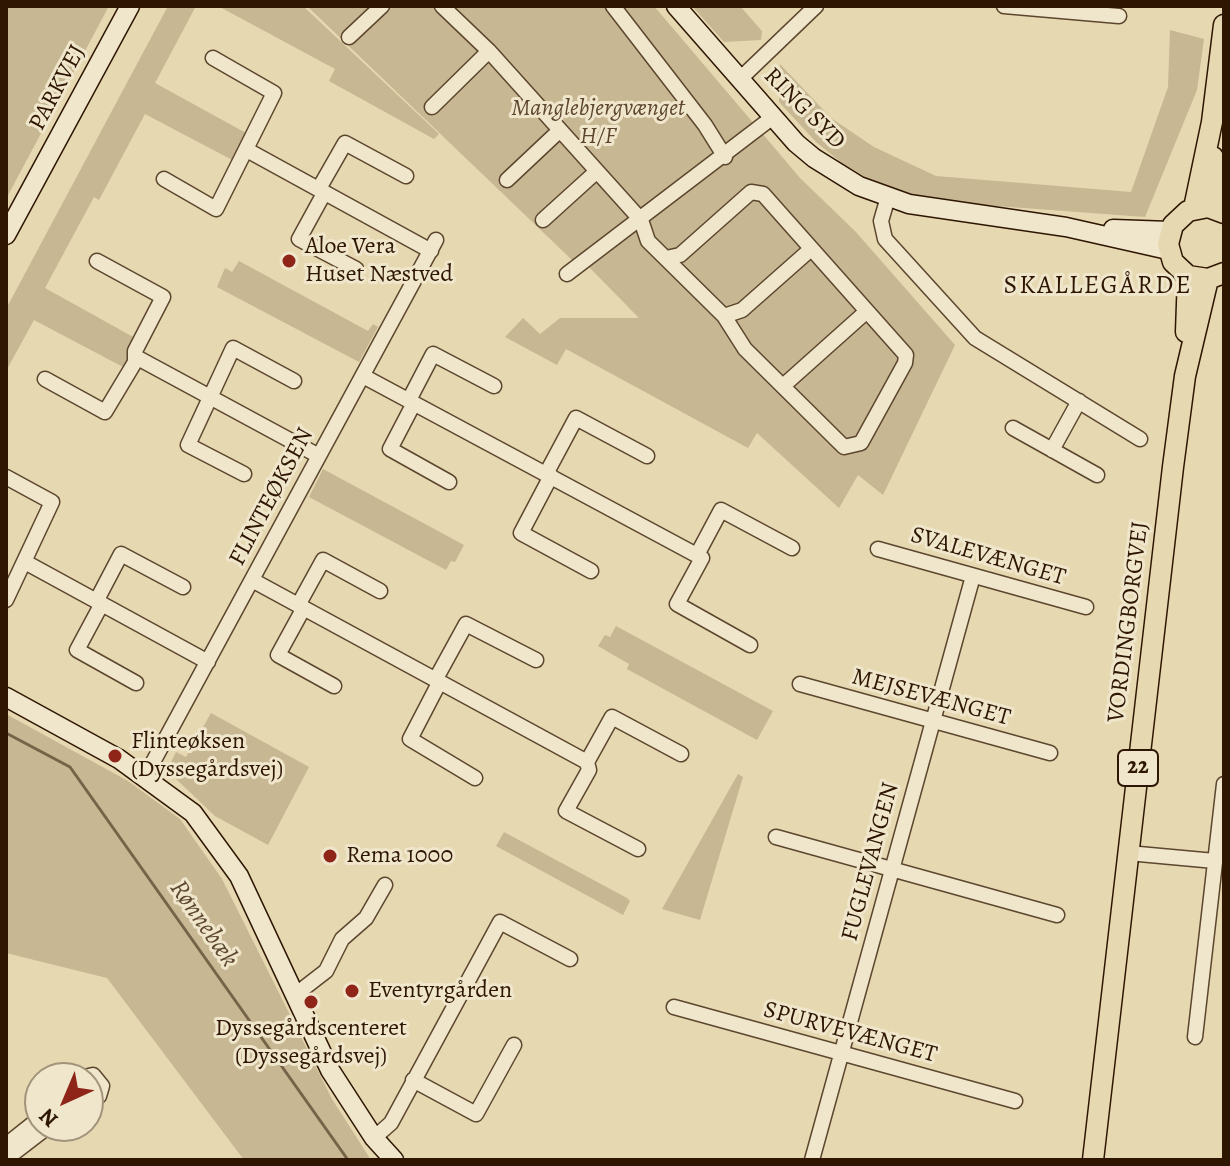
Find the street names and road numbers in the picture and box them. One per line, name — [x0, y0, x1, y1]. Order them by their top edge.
street label: PARKVEJ — [23, 40, 93, 136]
street label: RING SYD — [757, 62, 851, 156]
street label: FLINTEØKSEN — [224, 423, 320, 571]
street label: VORDINGBORGVEJ — [1102, 520, 1156, 724]
street label: SVALEVÆNGET — [907, 521, 1069, 593]
street label: MEJSEVÆNGET — [849, 663, 1013, 733]
road number: 22 — [1118, 750, 1158, 786]
street label: FUGLEVANGEN — [836, 780, 906, 944]
street label: SPURVEVÆNGET — [760, 996, 940, 1070]

